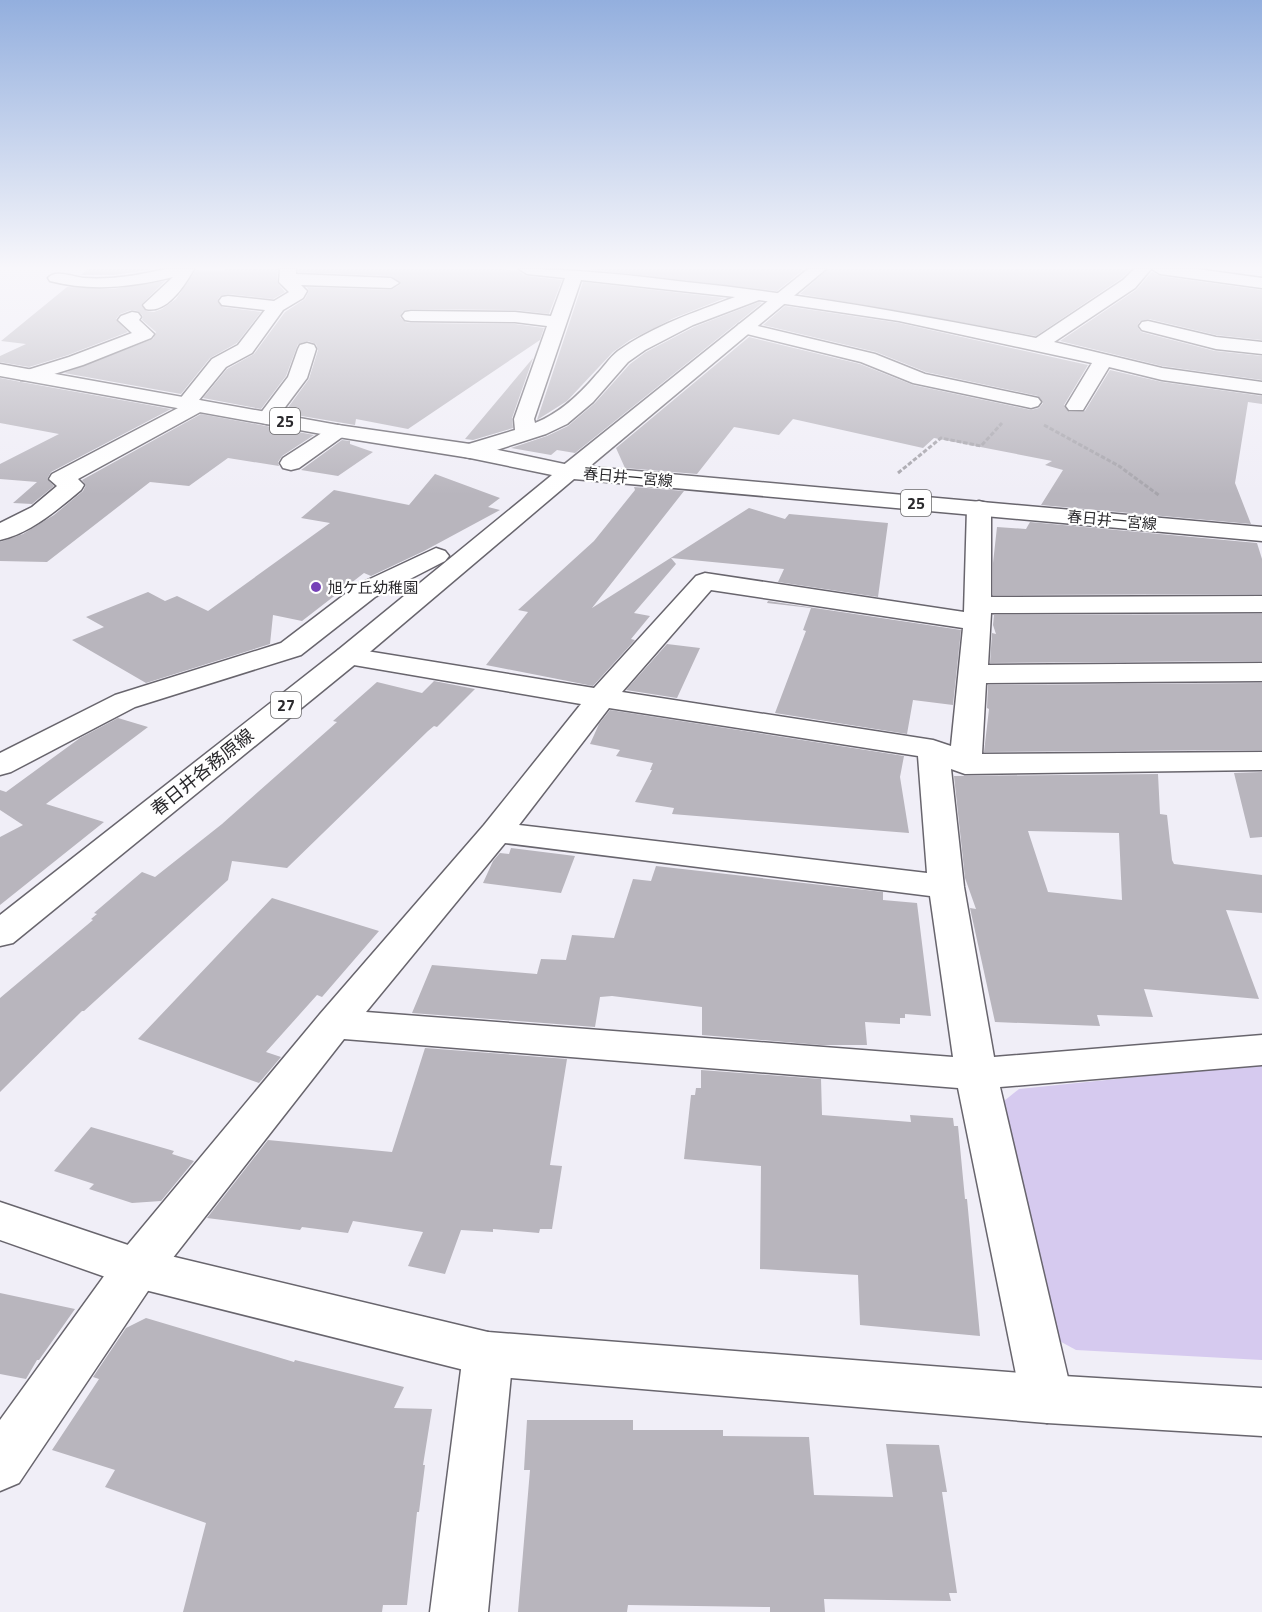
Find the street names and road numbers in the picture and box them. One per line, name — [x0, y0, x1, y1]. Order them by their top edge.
road number: 25 — [270, 408, 300, 434]
street label: 春日井一宮線 — [582, 462, 674, 492]
road number: 25 — [901, 490, 931, 516]
street label: 春日井一宮線 — [1066, 505, 1158, 535]
road number: 27 — [271, 692, 301, 718]
street label: 春日井各務原線 — [145, 722, 259, 822]

